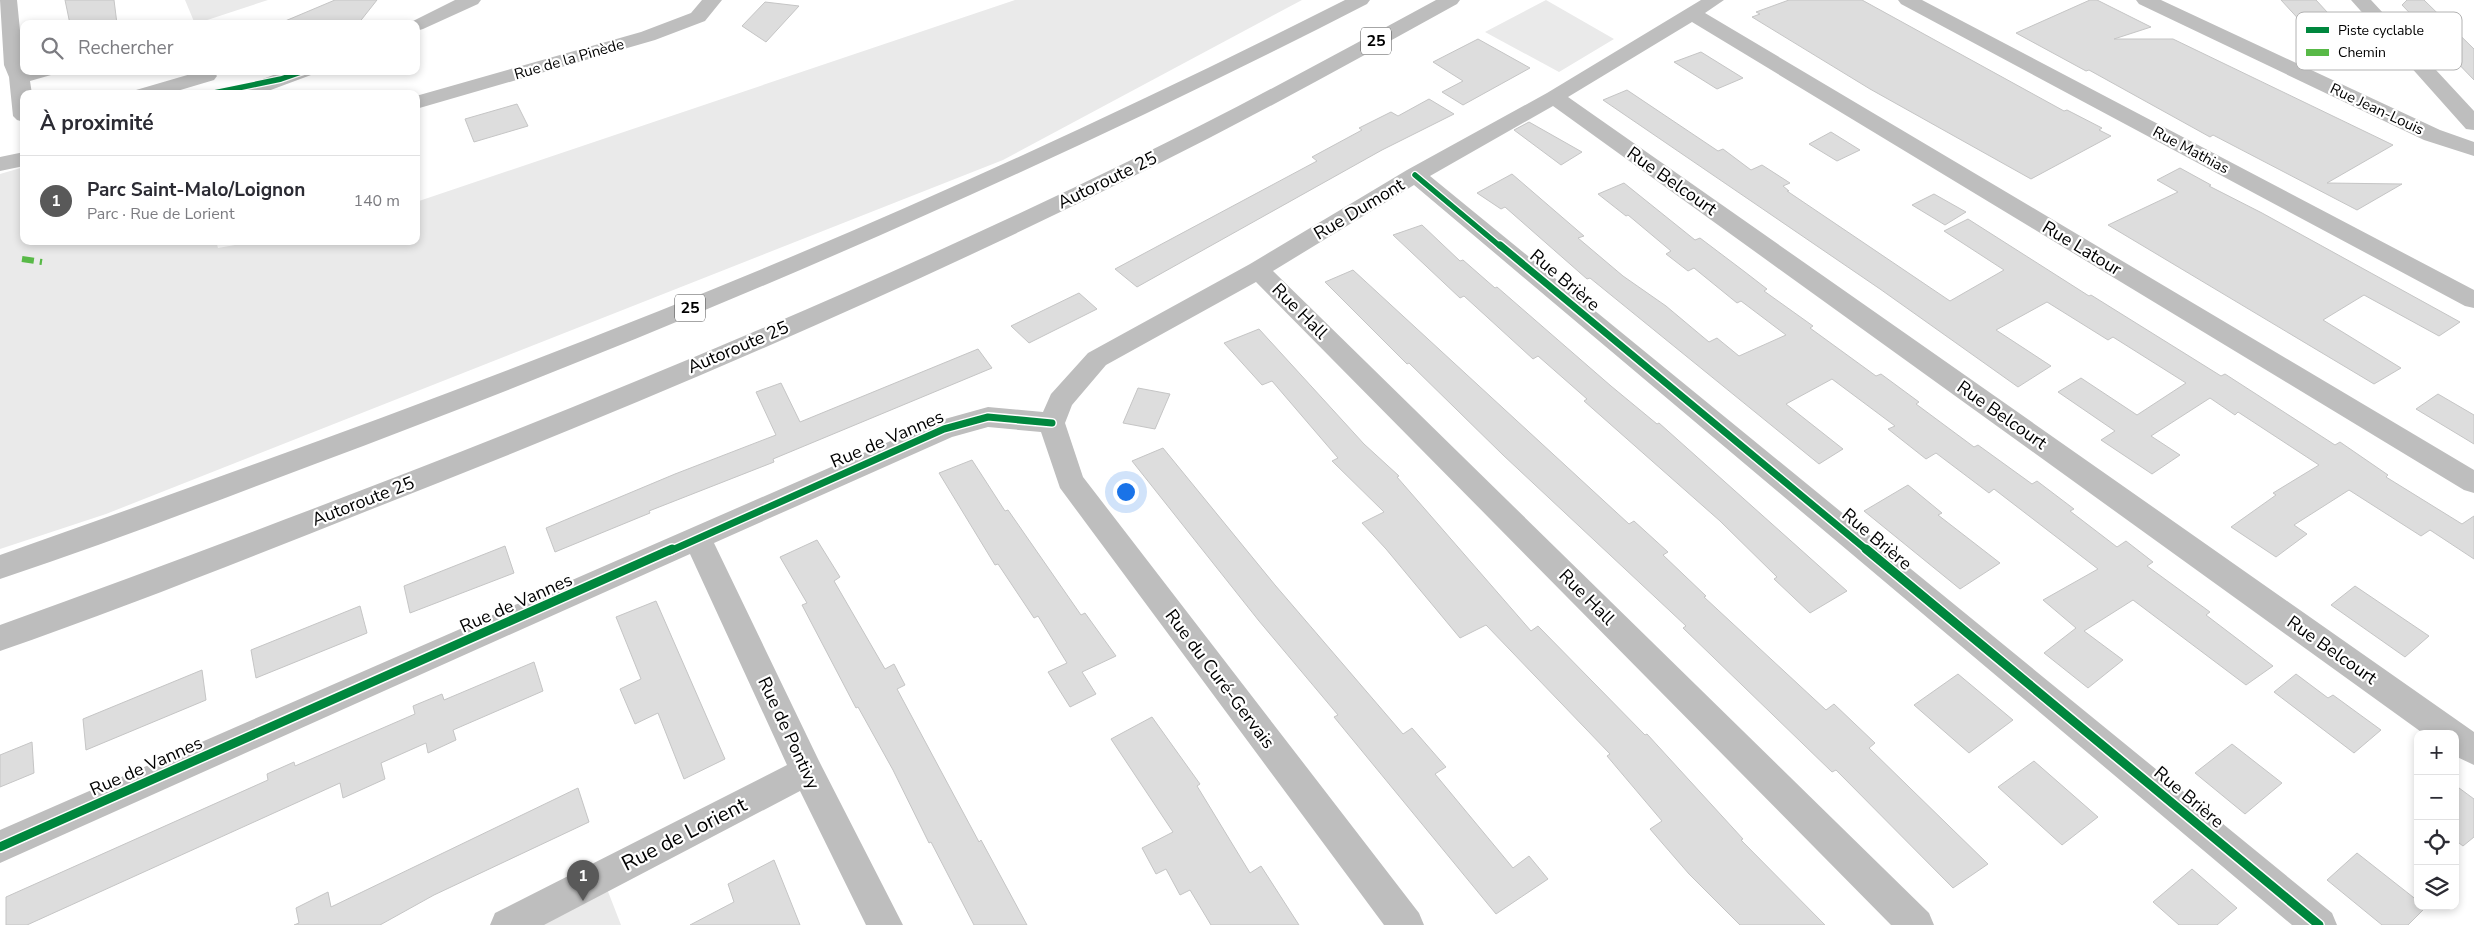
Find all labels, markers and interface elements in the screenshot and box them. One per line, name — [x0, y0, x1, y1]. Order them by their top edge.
legend — [2296, 12, 2462, 70]
search box — [20, 20, 420, 75]
text: Piste cyclable — [2338, 21, 2424, 40]
road number: 25 — [1361, 27, 1391, 54]
icon: search — [38, 34, 66, 62]
street label: Rue de la Pinède — [512, 34, 626, 84]
text: Rechercher — [78, 35, 173, 61]
text: Chemin — [2338, 43, 2386, 62]
street label: Rue Jean-Louis — [2327, 78, 2427, 140]
text: À proximité — [40, 109, 154, 137]
street label: Rue Mathias — [2149, 122, 2233, 178]
street label: Rue Belcourt — [1622, 141, 1722, 221]
street label: Autoroute 25 — [1053, 146, 1161, 214]
street label: Rue Dumont — [1309, 172, 1409, 245]
text: Parc Saint-Malo/Loignon — [87, 177, 305, 203]
text: 1 — [51, 190, 61, 212]
text: 140 m — [353, 190, 400, 212]
text: Parc · Rue de Lorient — [87, 203, 235, 225]
street label: Rue Latour — [2038, 215, 2127, 281]
street label: Rue Brière — [1525, 244, 1605, 316]
street label: Rue Hall — [1267, 278, 1334, 345]
road number: 25 — [675, 294, 705, 322]
street label: Autoroute 25 — [684, 315, 792, 379]
street label: Rue Belcourt — [1952, 375, 2052, 455]
street label: Rue de Vannes — [827, 404, 947, 474]
street label: Autoroute 25 — [308, 470, 418, 532]
your location — [1113, 479, 1139, 505]
street label: Rue Brière — [1837, 503, 1917, 575]
street label: Rue Hall — [1554, 564, 1621, 631]
street label: Rue de Vannes — [456, 568, 576, 638]
street label: Rue du Curé-Gervais — [1160, 605, 1280, 753]
street label: Rue Belcourt — [2282, 610, 2382, 690]
street label: Rue de Pontivy — [752, 673, 826, 794]
map controls — [2414, 730, 2459, 910]
button: + — [2414, 730, 2459, 775]
street label: Rue de Vannes — [86, 731, 206, 801]
street label: Rue Brière — [2149, 761, 2229, 833]
button: − — [2414, 775, 2459, 820]
street label: Rue de Lorient — [617, 790, 752, 878]
button: locate — [2414, 820, 2459, 865]
pin: 1 — [567, 860, 599, 901]
button: layers — [2414, 865, 2459, 910]

